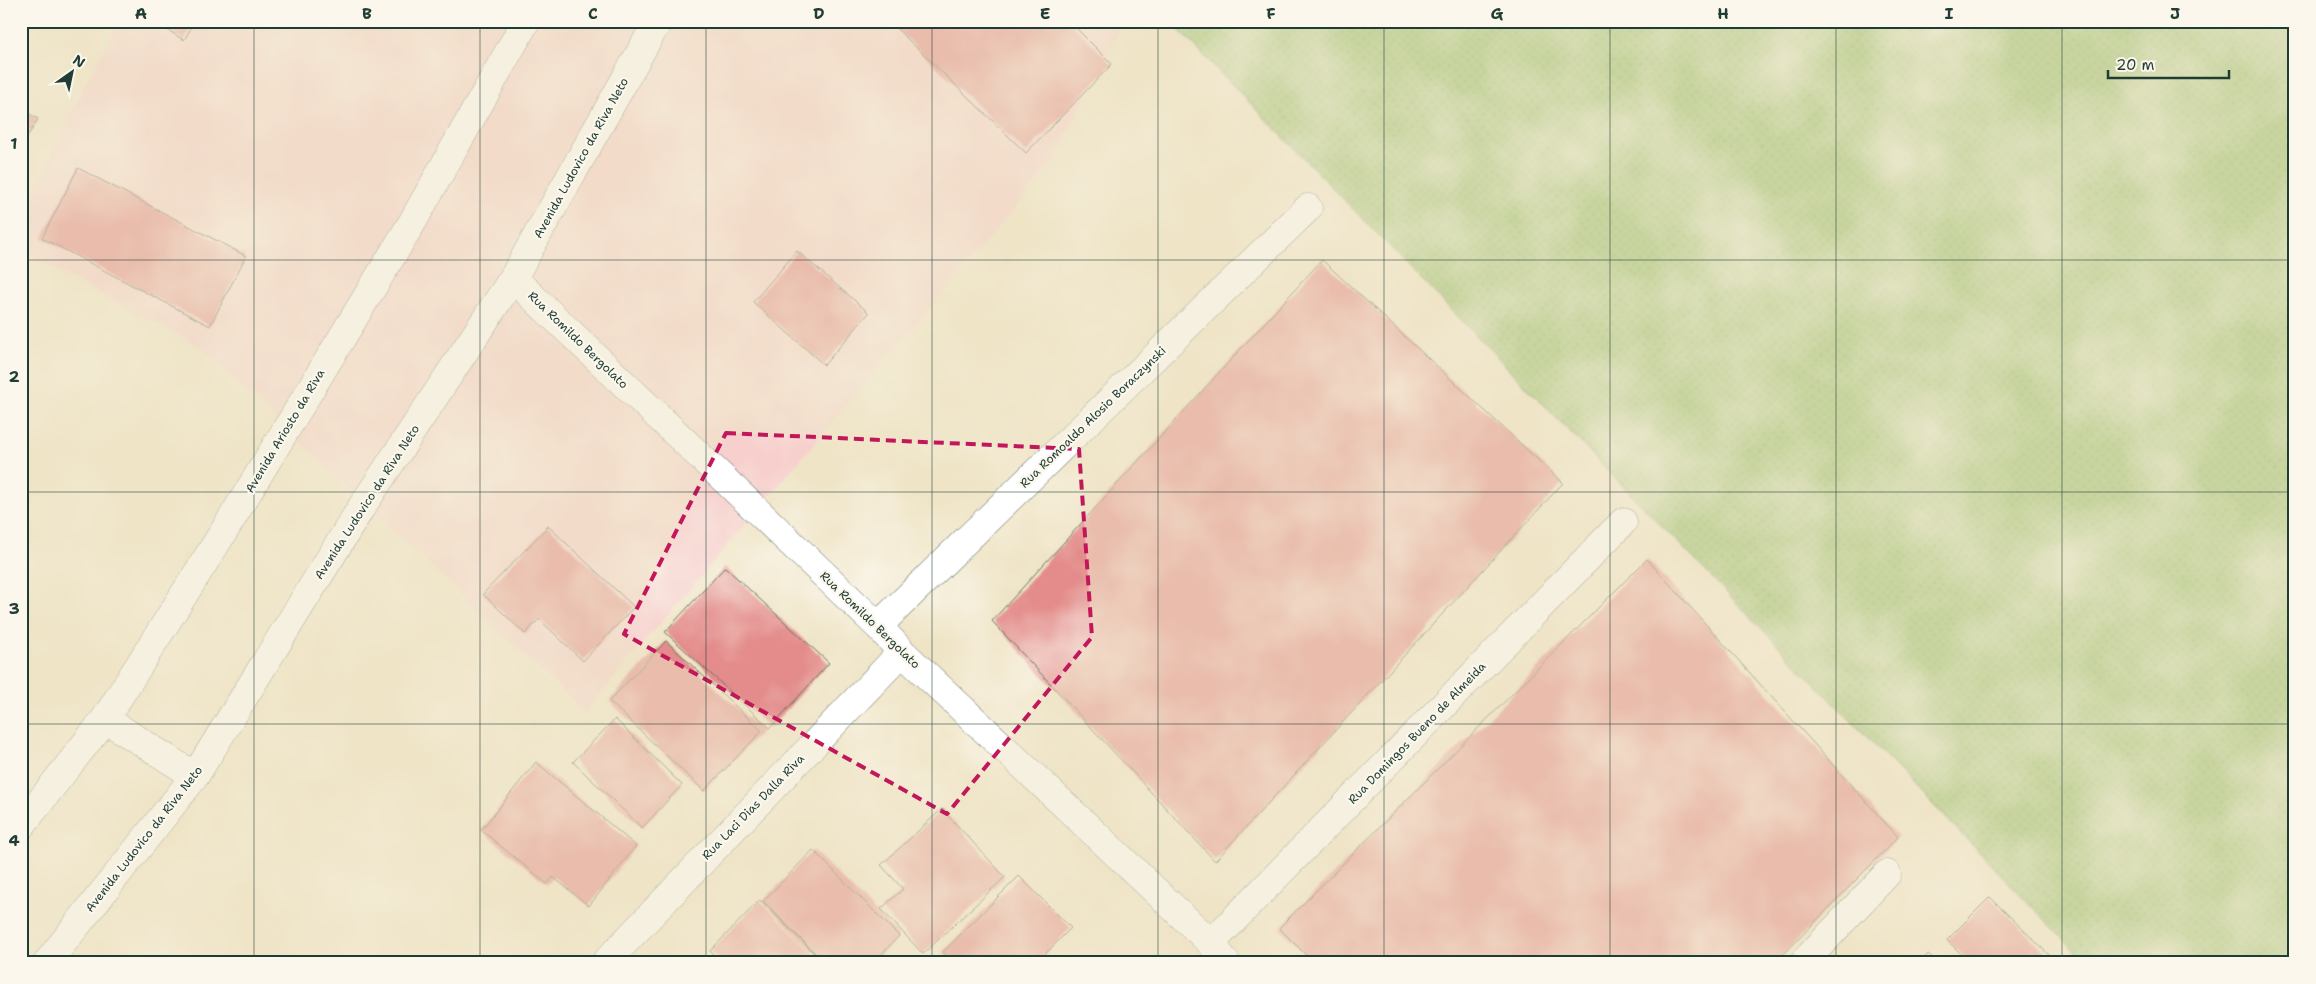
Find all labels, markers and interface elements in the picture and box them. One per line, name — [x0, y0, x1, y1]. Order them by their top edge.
text: A — [135, 3, 147, 24]
text: B — [362, 3, 372, 24]
text: C — [588, 3, 598, 24]
text: D — [813, 3, 825, 24]
text: E — [1040, 3, 1050, 24]
text: F — [1266, 3, 1276, 24]
text: G — [1491, 3, 1504, 24]
text: H — [1717, 3, 1729, 24]
text: I — [1945, 3, 1954, 24]
text: J — [2170, 3, 2180, 24]
north arrow — [48, 48, 98, 98]
scale bar — [2108, 48, 2230, 80]
text: N — [70, 51, 89, 72]
text: 20 m — [2116, 55, 2155, 75]
street label: Avenida Ludovico da Riva Neto — [530, 75, 632, 241]
text: 1 — [10, 133, 18, 154]
street label: Rua Romildo Bergolato — [524, 288, 632, 392]
street label: Rua Romoaldo Alosio Boraczynski — [1016, 343, 1170, 491]
text: 2 — [8, 366, 20, 387]
street label: Avenida Ariosto da Riva — [242, 366, 329, 496]
street label: Avenida Ludovico da Riva Neto — [311, 421, 423, 583]
street label: Rua Romildo Bergolato — [816, 568, 924, 672]
text: 3 — [8, 598, 20, 619]
street label: Rua Domingos Bueno de Almeida — [1345, 658, 1490, 808]
street label: Rua Laci Dias Dalla Riva — [698, 750, 808, 863]
street label: Avenida Ludovico da Riva Neto — [82, 763, 206, 915]
text: 4 — [8, 830, 20, 851]

